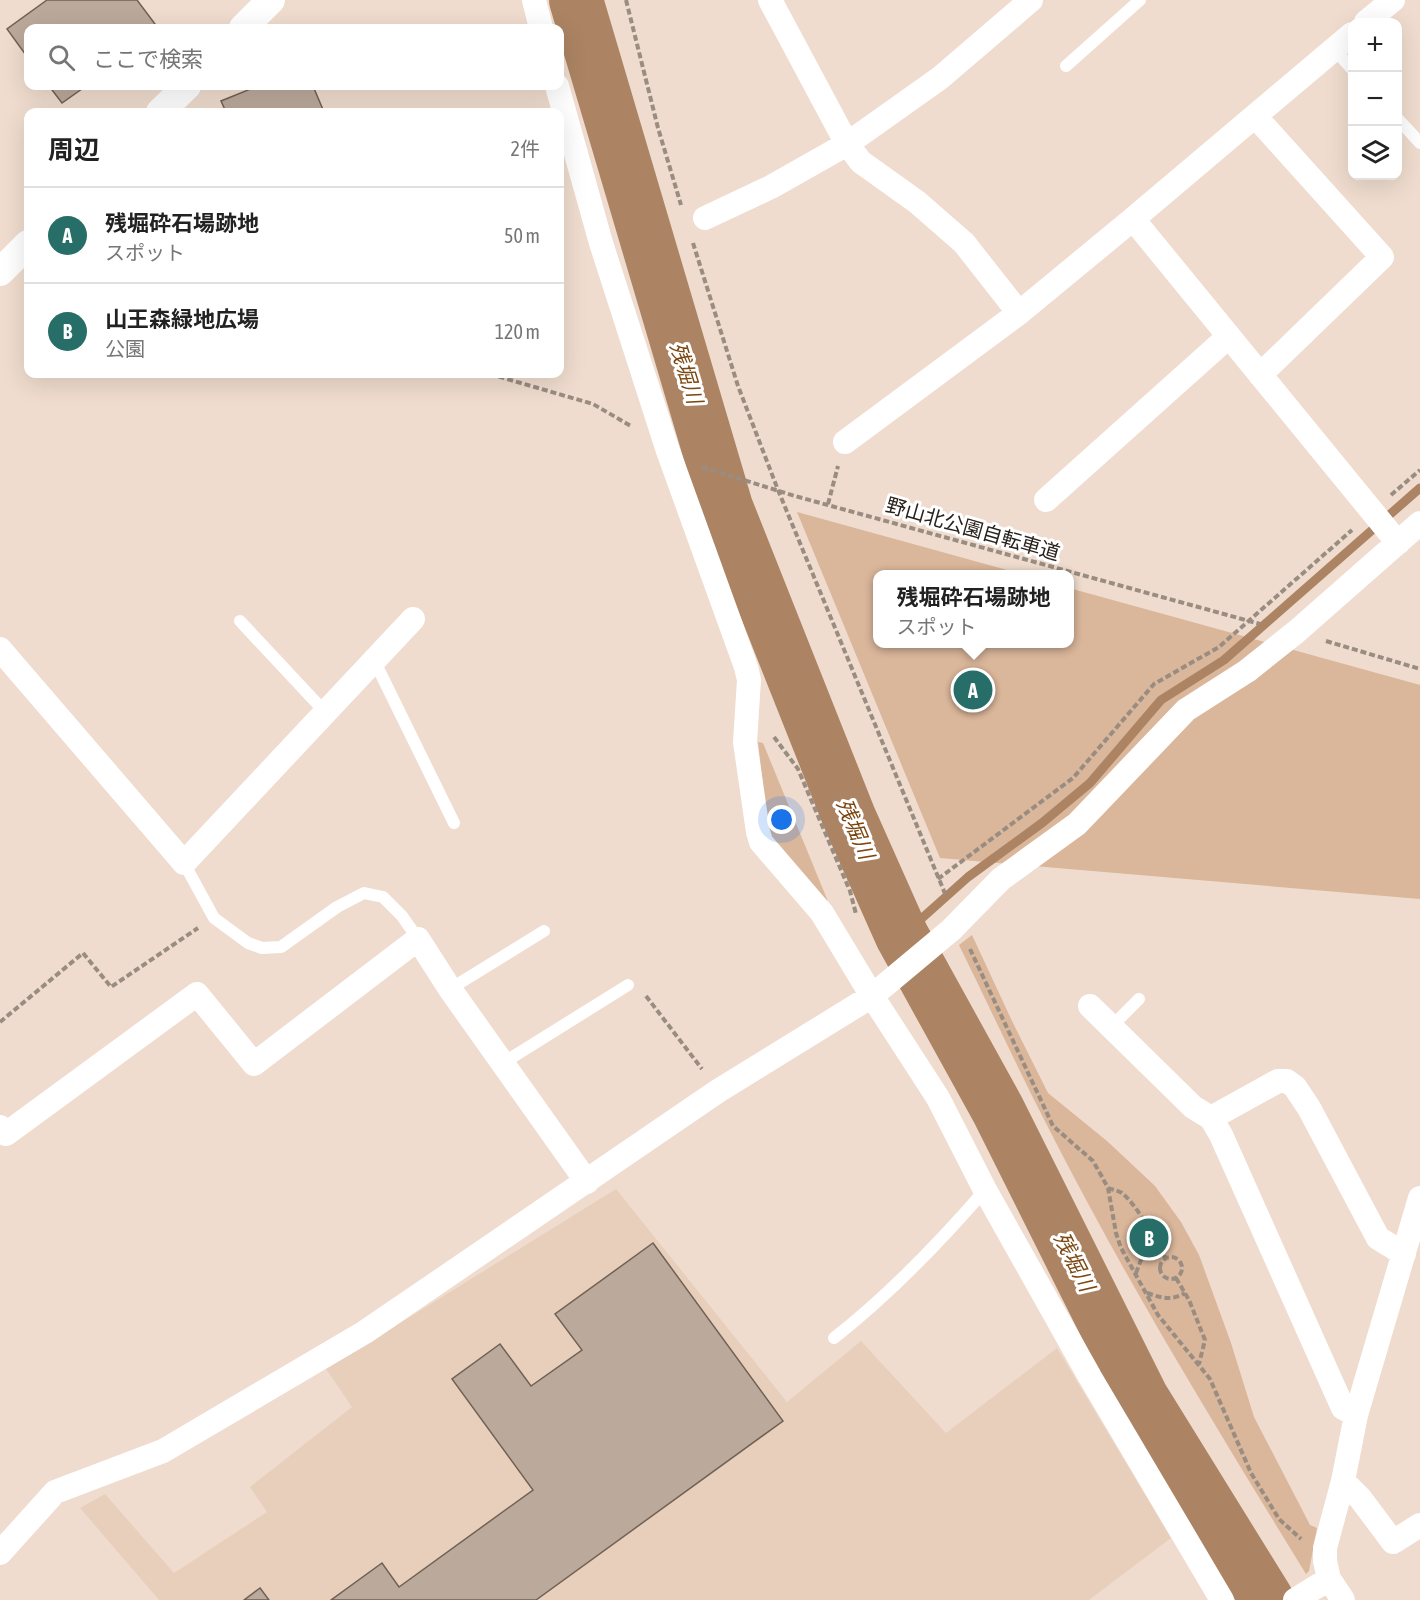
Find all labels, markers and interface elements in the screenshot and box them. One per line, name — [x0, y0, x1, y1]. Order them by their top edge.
map controls — [1348, 18, 1402, 180]
button: + — [1348, 18, 1402, 72]
search box — [24, 24, 564, 90]
icon: search — [45, 41, 78, 74]
text: ここで検索 — [93, 46, 203, 72]
button: − — [1348, 72, 1402, 126]
button: layers — [1348, 126, 1402, 180]
text: 周辺 — [48, 135, 100, 165]
text: 2件 — [511, 137, 540, 160]
text: 残堀砕石場跡地 — [105, 210, 259, 236]
text: A — [63, 224, 72, 247]
text: 50 m — [504, 224, 540, 247]
text: スポット — [105, 241, 185, 264]
text: 山王森緑地広場 — [105, 306, 259, 332]
text: B — [63, 320, 72, 343]
text: 120 m — [495, 320, 540, 343]
text: 公園 — [105, 337, 145, 360]
water label: 残堀川 — [666, 339, 708, 408]
street label: 野山北公園自転車道 — [883, 493, 1063, 564]
popup — [873, 570, 1074, 648]
text: 残堀砕石場跡地 — [896, 584, 1051, 610]
text: スポット — [896, 615, 976, 638]
pin: A — [954, 668, 992, 712]
water label: 残堀川 — [833, 795, 880, 864]
your location — [767, 805, 796, 834]
pin: B — [1130, 1216, 1168, 1260]
water label: 残堀川 — [1050, 1228, 1101, 1297]

